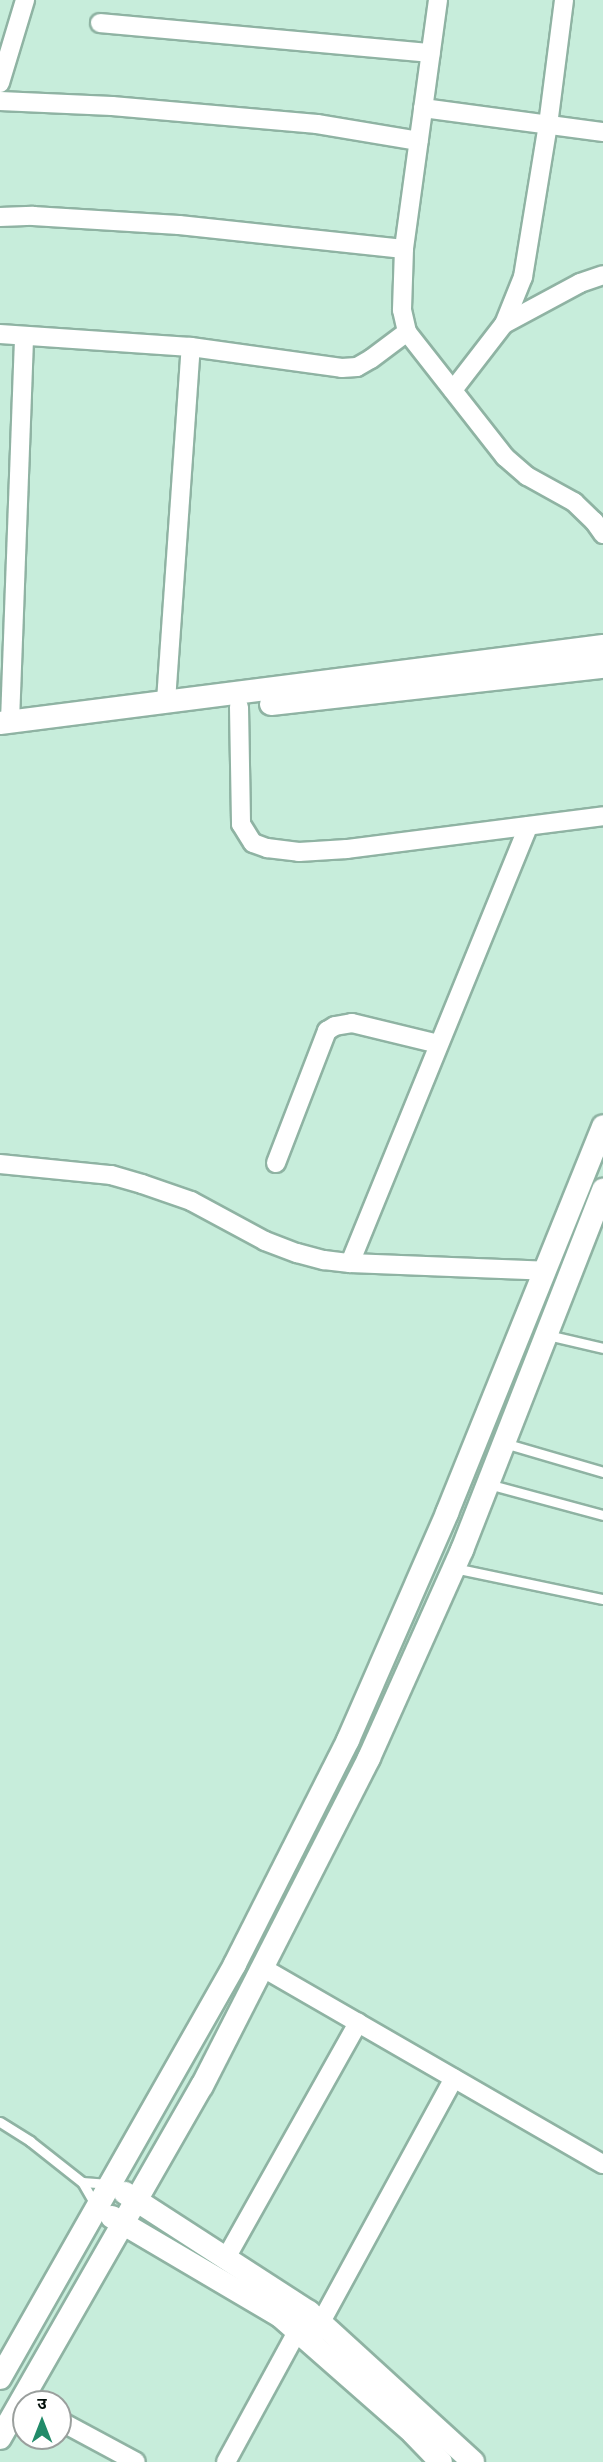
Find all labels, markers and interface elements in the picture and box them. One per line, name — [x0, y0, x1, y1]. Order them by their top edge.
north arrow — [12, 2390, 72, 2450]
text: उ — [37, 2393, 47, 2415]

